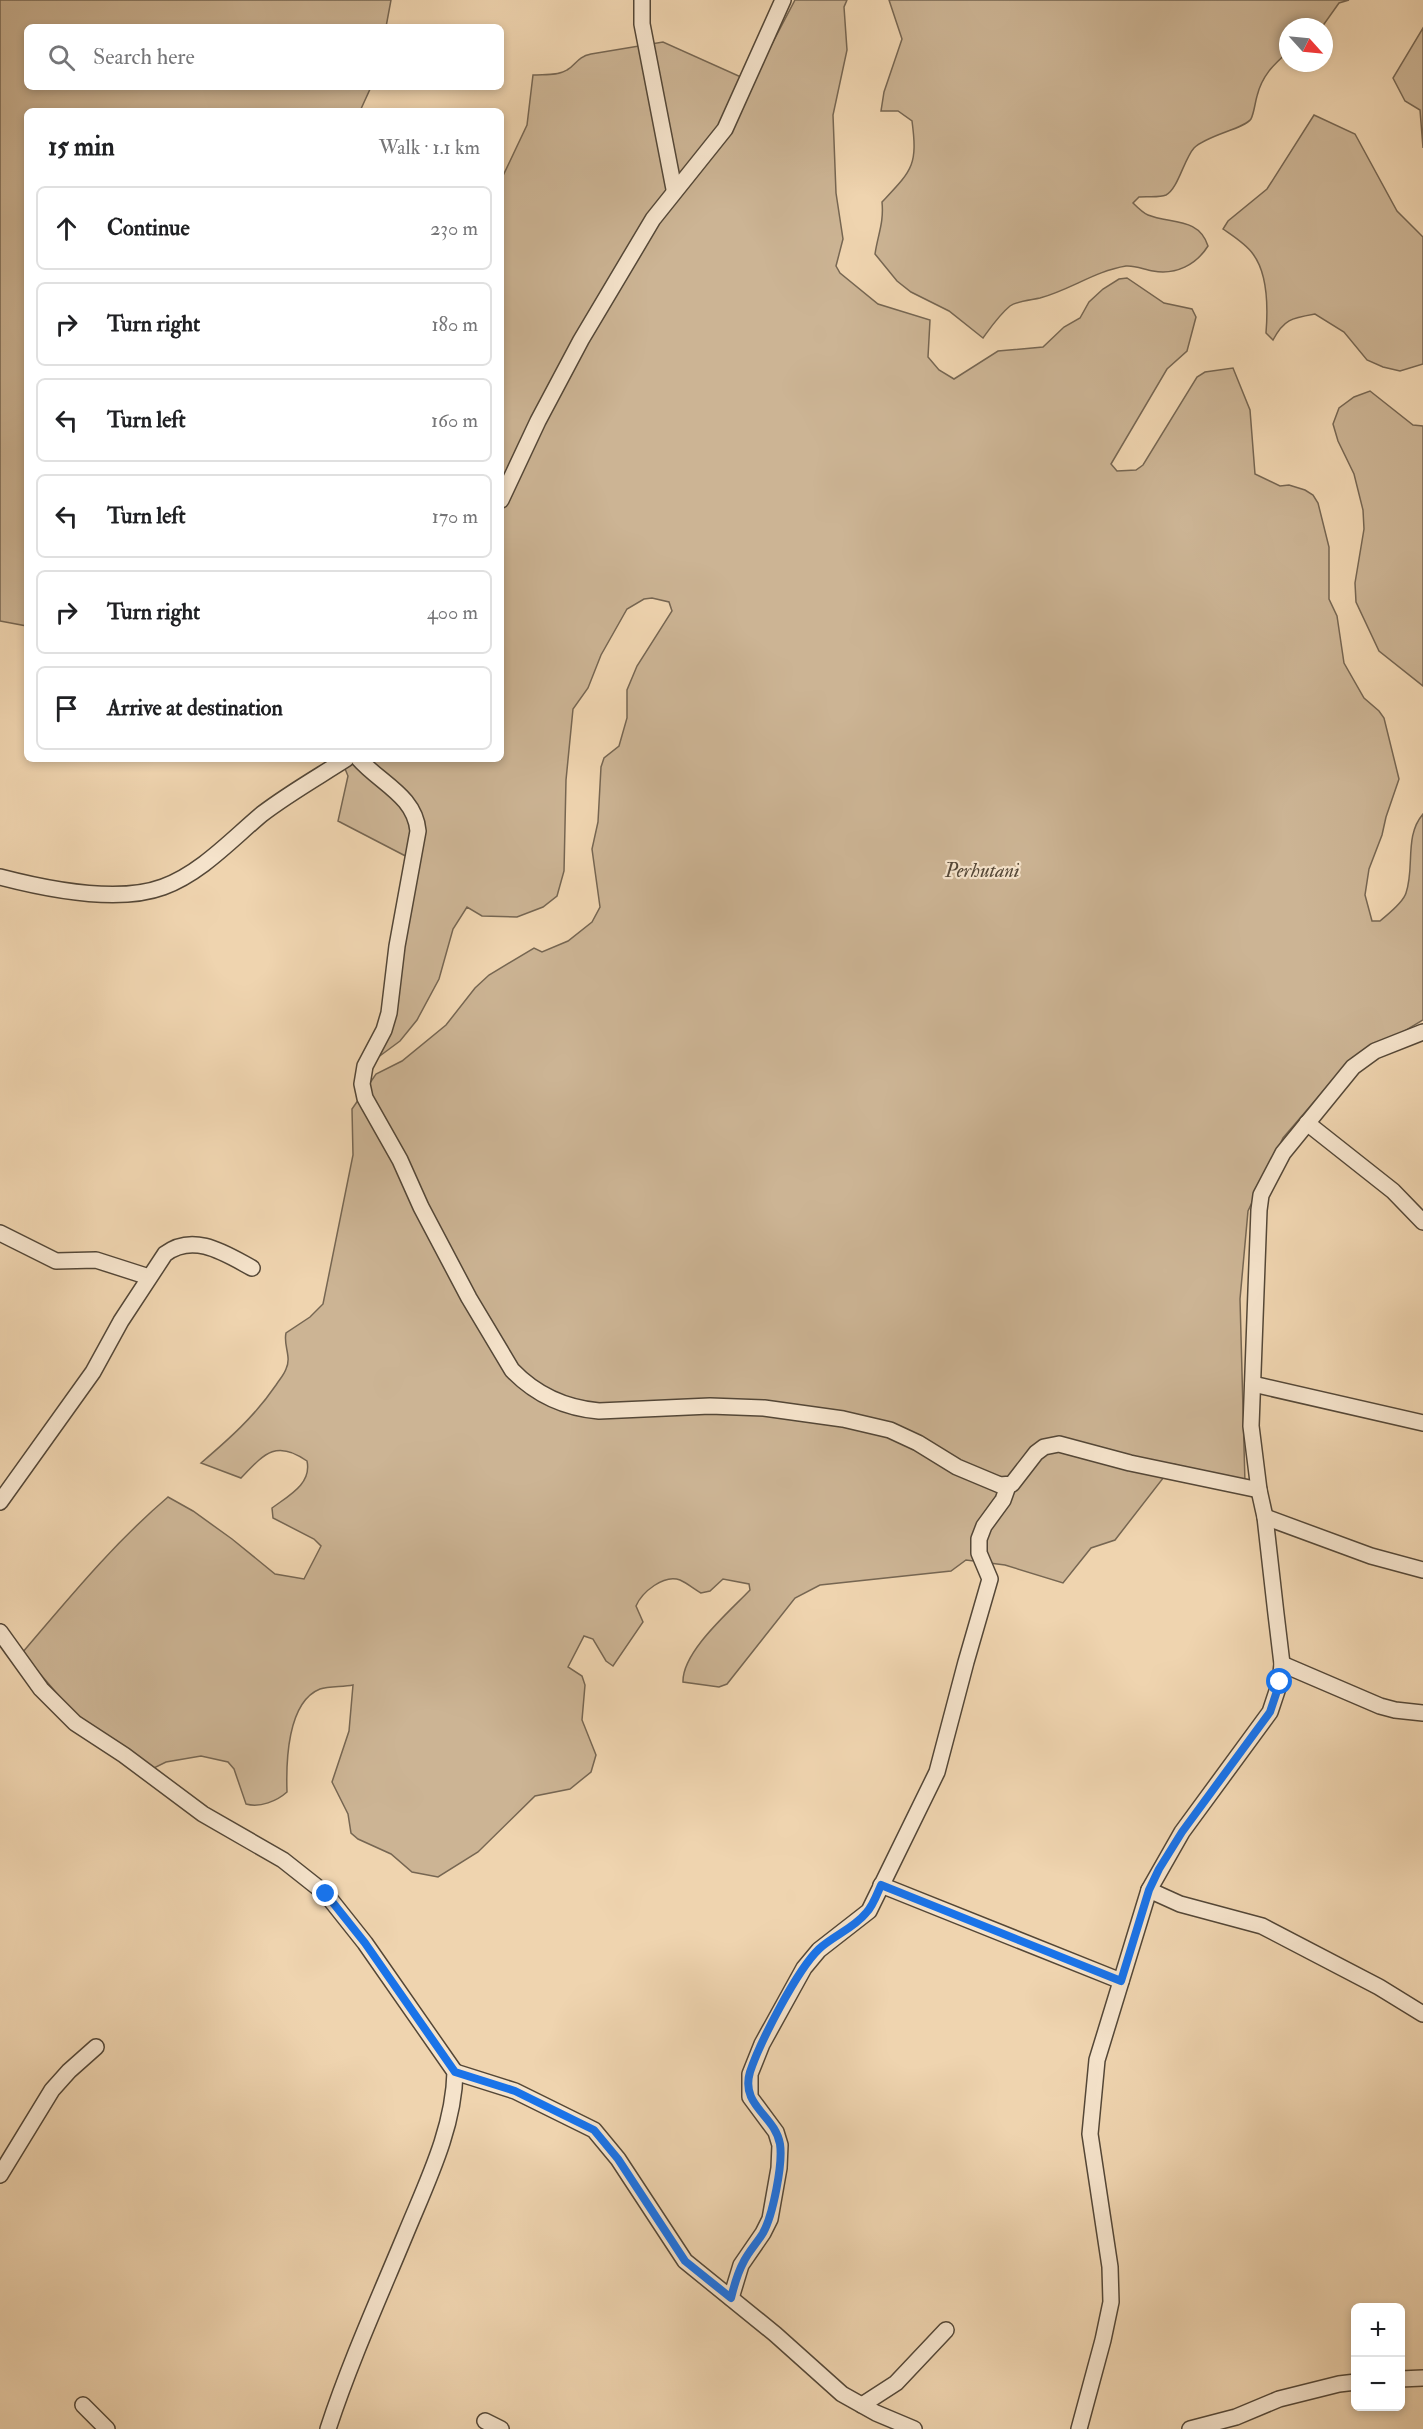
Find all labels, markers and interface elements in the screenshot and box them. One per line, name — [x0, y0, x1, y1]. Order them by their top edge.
north arrow — [1279, 18, 1333, 72]
search box — [24, 24, 504, 90]
icon: search — [45, 41, 78, 74]
text: Search here — [93, 43, 195, 71]
text: 15 min — [48, 131, 115, 163]
text: Walk · 1.1 km — [379, 135, 480, 160]
icon: ahead — [50, 212, 83, 245]
text: Continue — [107, 214, 190, 242]
text: 230 m — [430, 216, 478, 241]
icon: right — [50, 308, 83, 341]
text: Turn right — [107, 310, 200, 338]
text: 180 m — [431, 312, 478, 337]
icon: left — [50, 404, 83, 437]
text: Turn left — [107, 406, 186, 434]
text: 160 m — [431, 408, 478, 433]
icon: left — [50, 500, 83, 533]
text: Turn left — [107, 502, 186, 530]
text: 170 m — [432, 504, 478, 529]
icon: right — [50, 596, 83, 629]
text: Turn right — [107, 598, 200, 626]
text: 400 m — [427, 600, 478, 625]
icon: arrive — [50, 692, 83, 725]
text: Arrive at destination — [107, 694, 283, 722]
park label: Perhutani — [944, 858, 1020, 883]
route start — [1266, 1668, 1292, 1694]
route end — [312, 1880, 338, 1906]
map controls — [1351, 2303, 1405, 2411]
button: + — [1351, 2303, 1405, 2357]
button: − — [1351, 2357, 1405, 2411]

